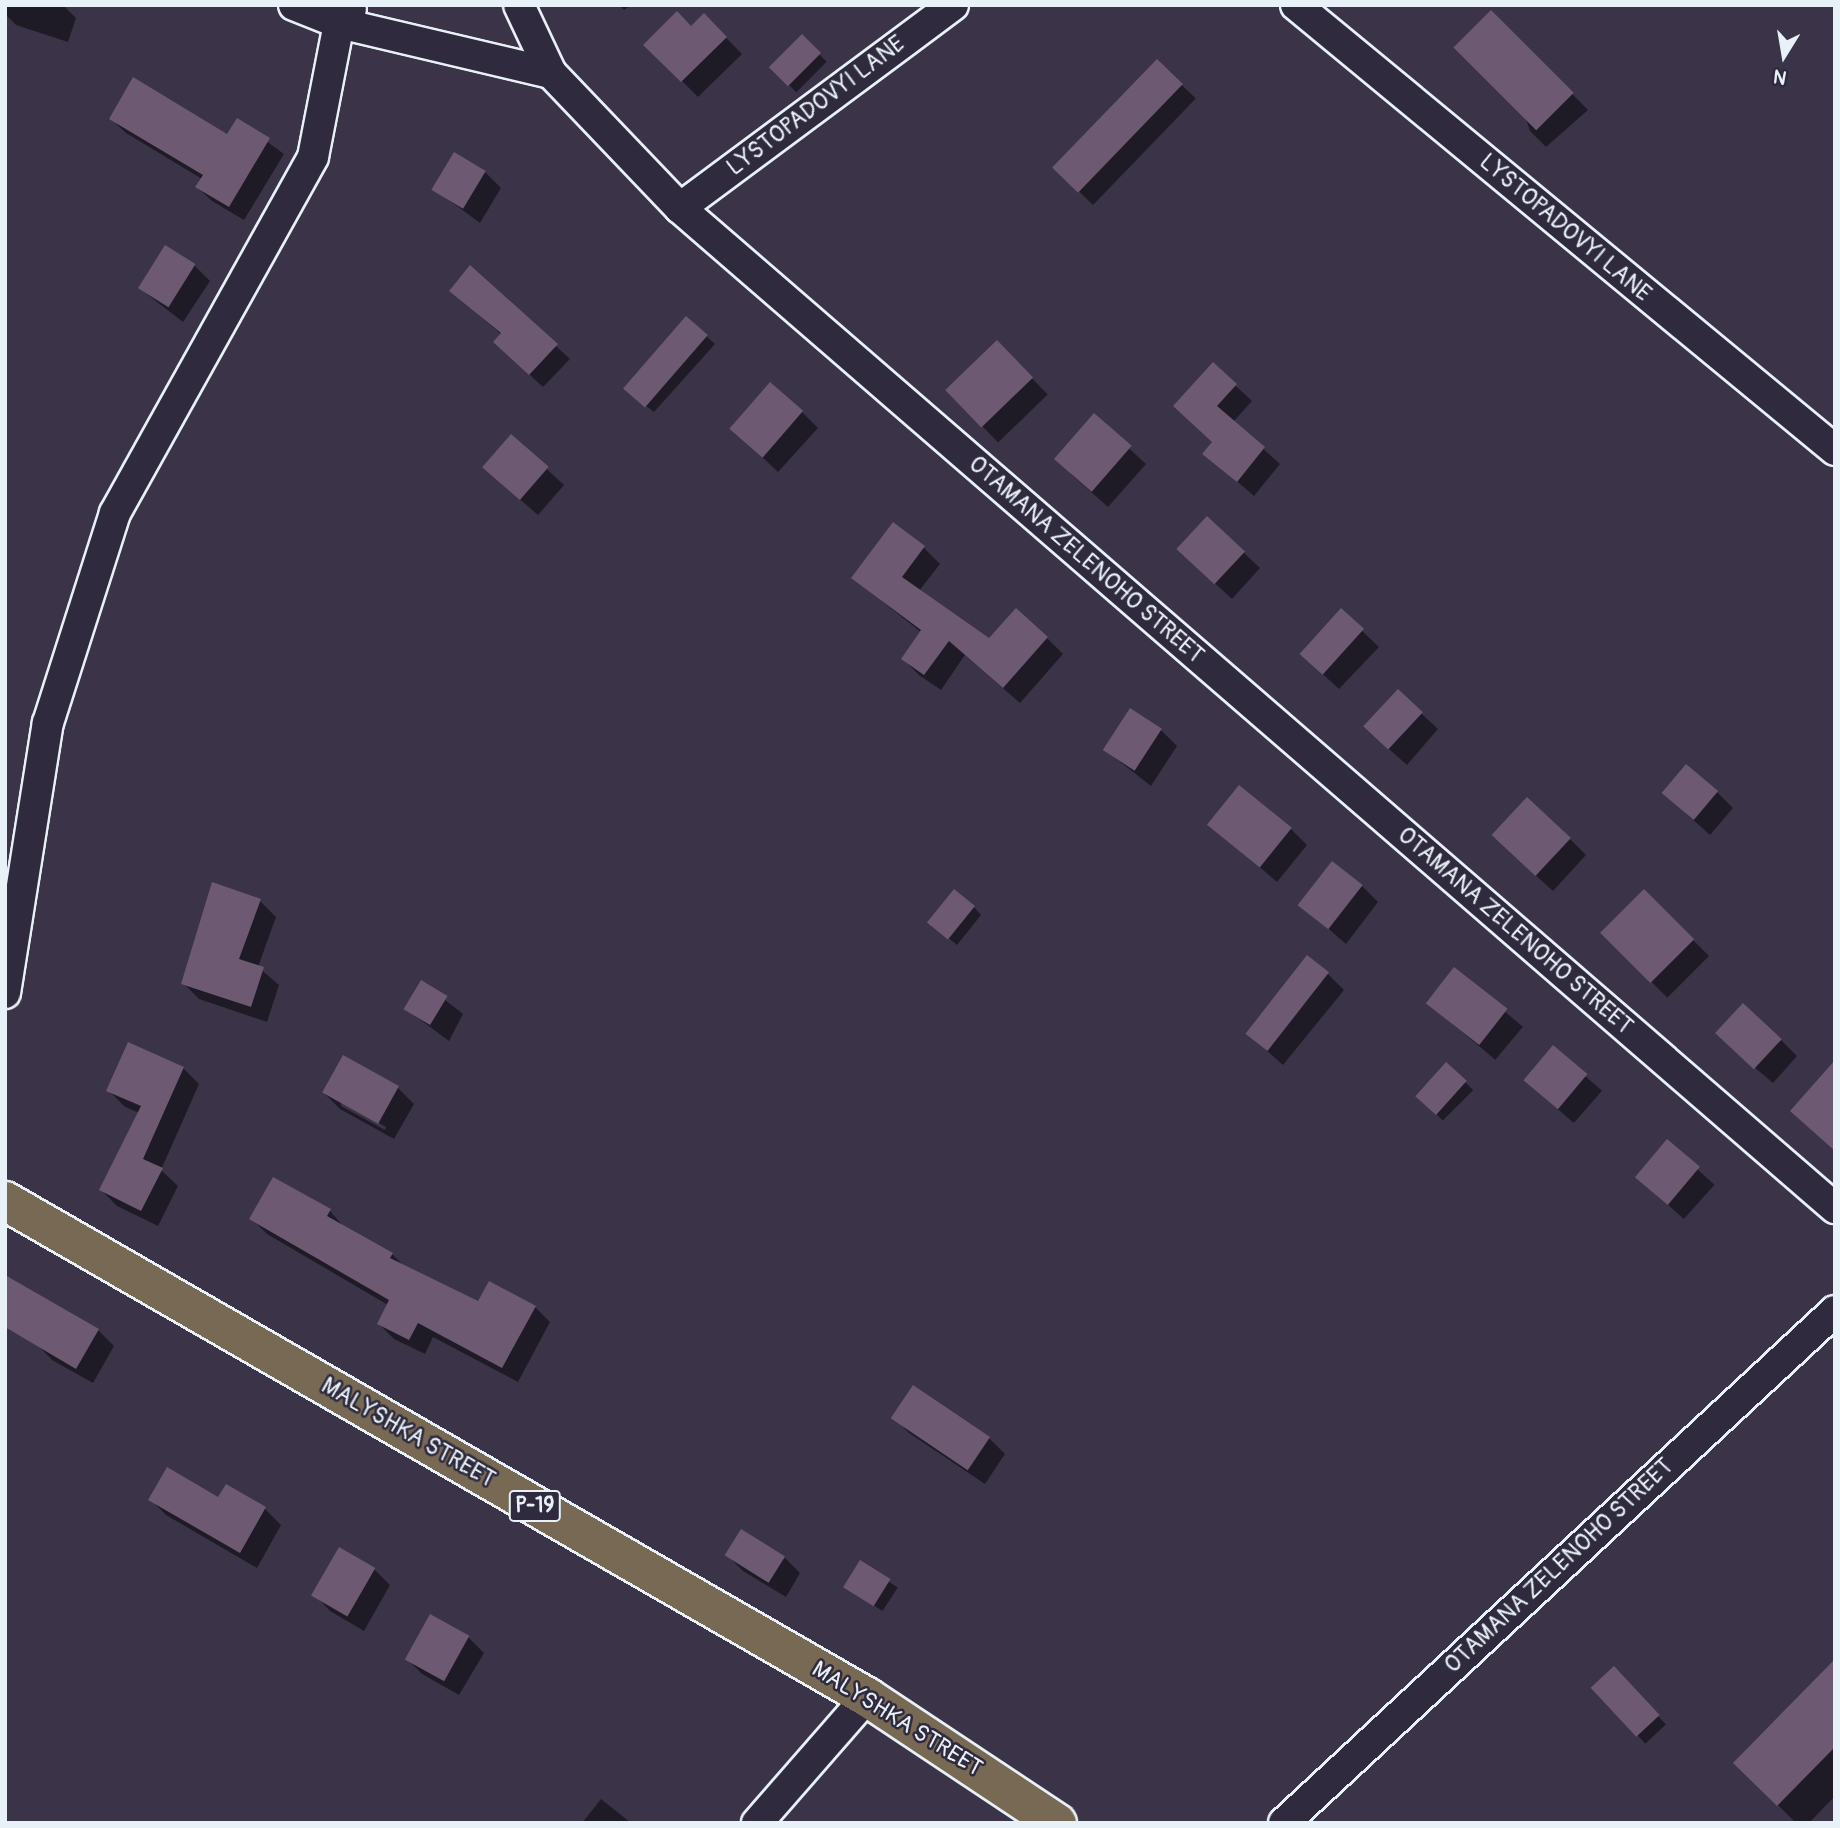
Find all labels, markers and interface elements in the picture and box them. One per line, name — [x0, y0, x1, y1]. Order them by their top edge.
north arrow — [1749, 21, 1819, 91]
street label: LYSTOPADOVYI LANE — [722, 30, 910, 182]
text: N — [1771, 64, 1789, 90]
street label: LYSTOPADOVYI LANE — [1474, 148, 1656, 308]
street label: OTAMANA ZELENOHO STREET — [963, 450, 1209, 670]
street label: OTAMANA ZELENOHO STREET — [1392, 821, 1638, 1041]
street label: MALYSHKA STREET — [316, 1372, 500, 1494]
street label: OTAMANA ZELENOHO STREET — [1439, 1453, 1679, 1679]
road number: Р-19 — [509, 1488, 561, 1524]
street label: MALYSHKA STREET — [807, 1655, 987, 1783]

